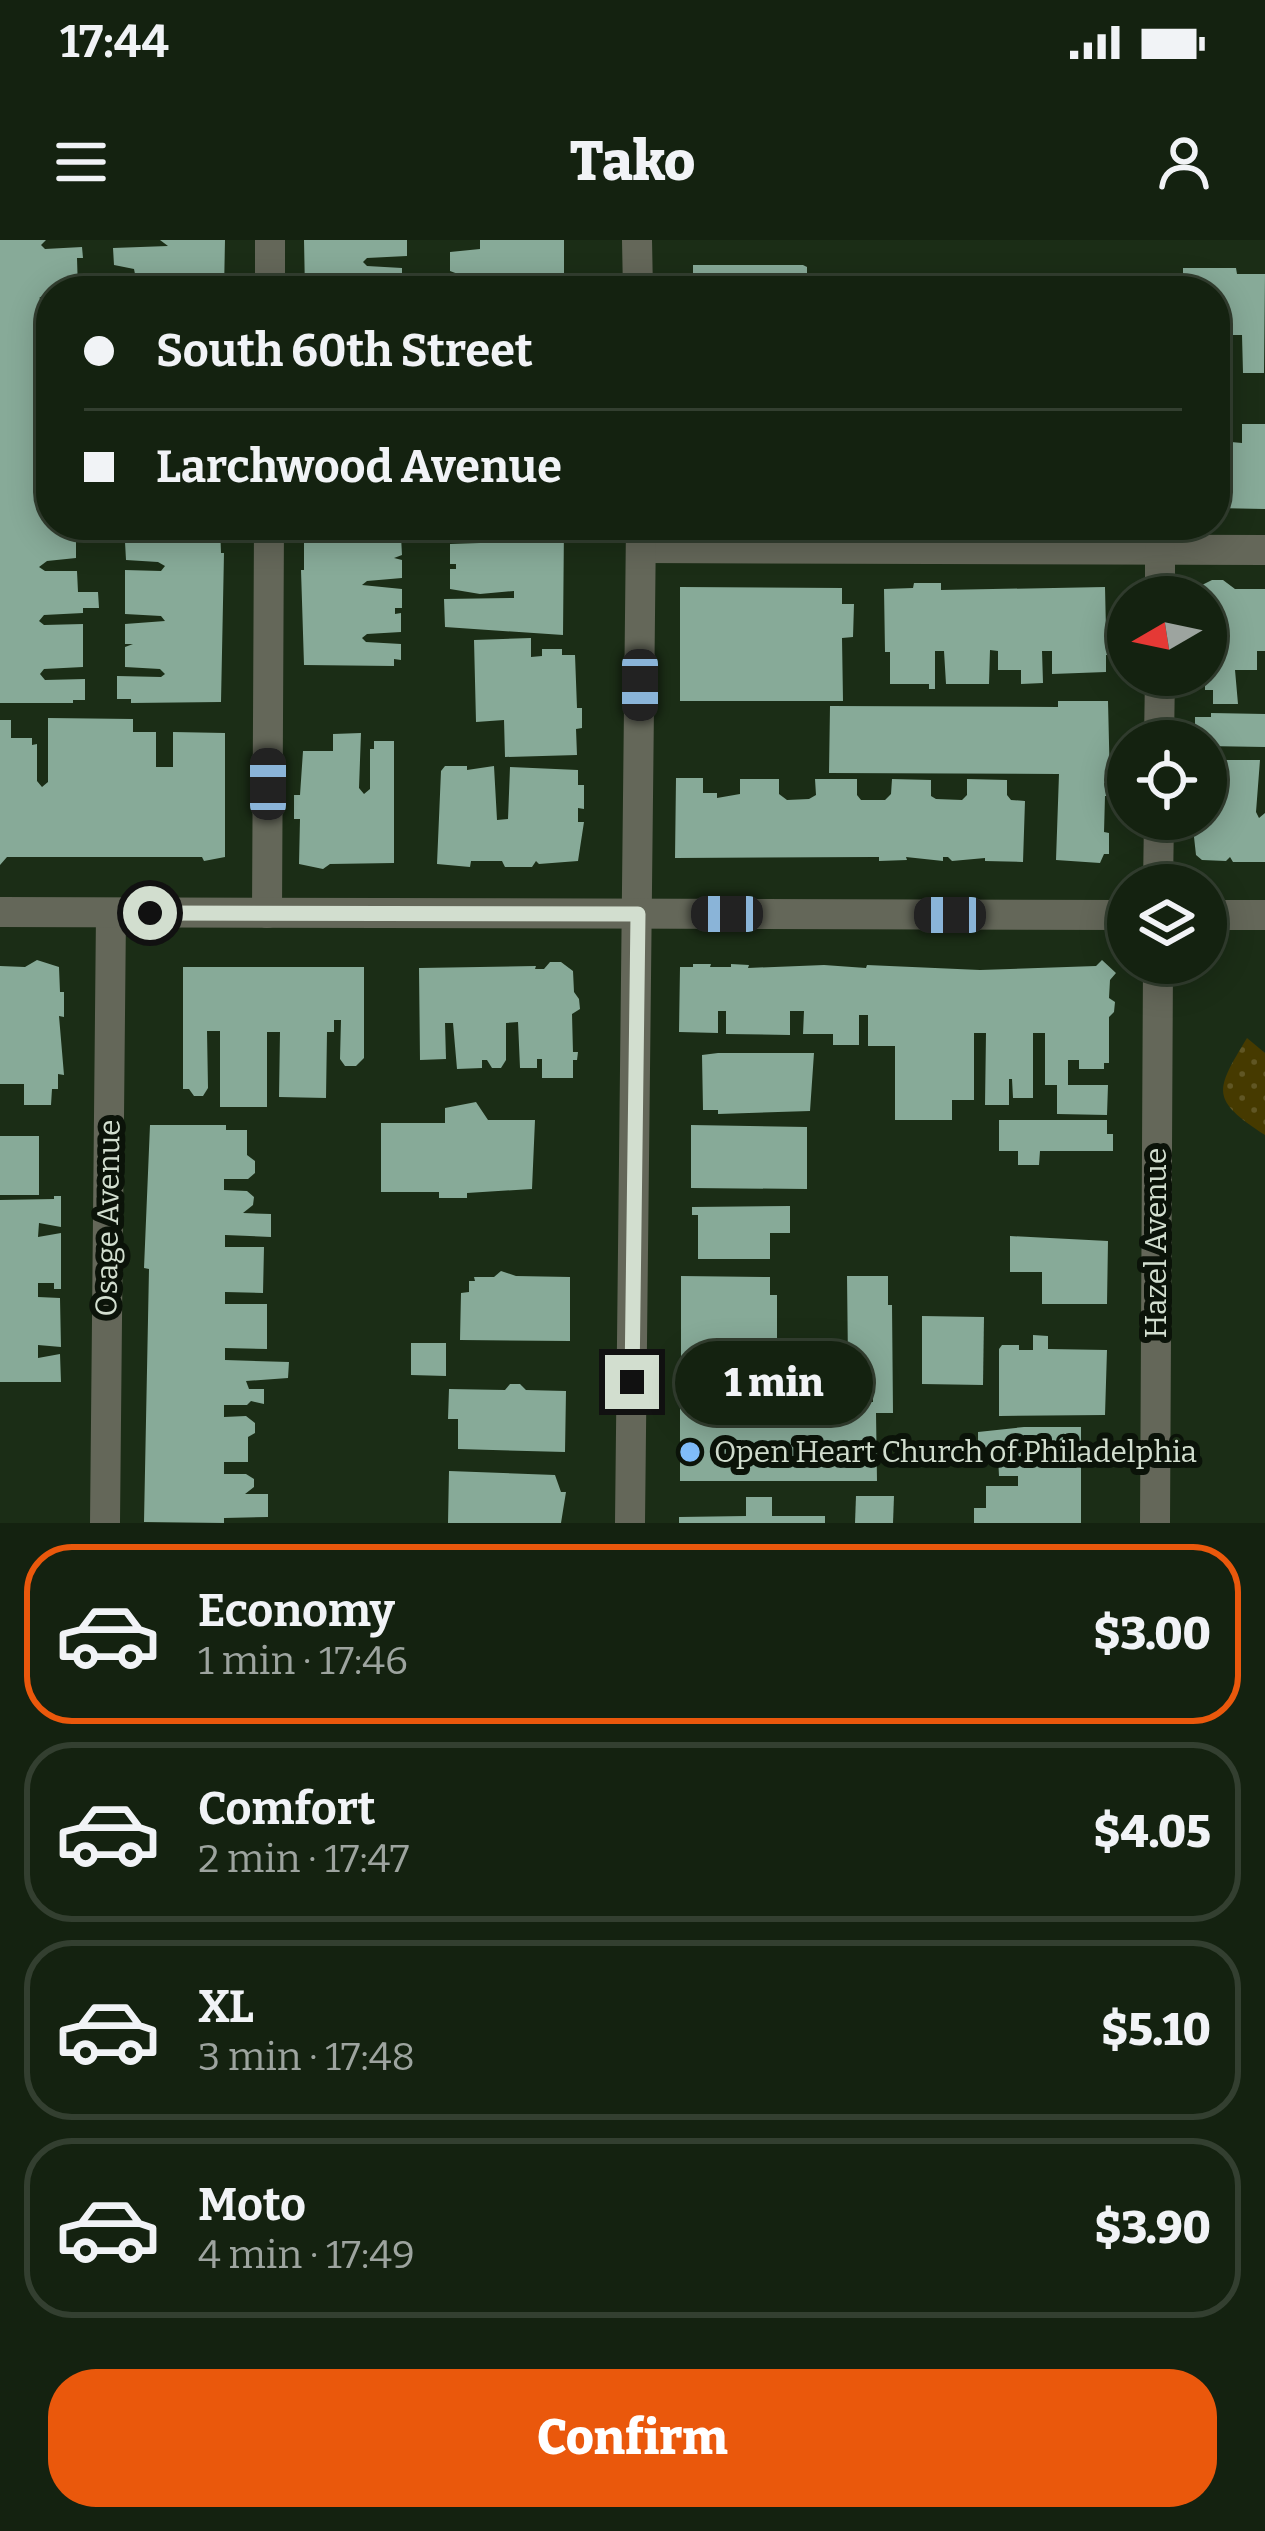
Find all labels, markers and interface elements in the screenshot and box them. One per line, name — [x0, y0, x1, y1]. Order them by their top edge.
text: 17:44 — [60, 15, 169, 69]
icon: menu — [48, 129, 114, 195]
icon: person — [1151, 129, 1217, 195]
text: Tako — [570, 130, 695, 194]
text: South 60th Street — [156, 324, 533, 378]
text: Larchwood Avenue — [156, 440, 562, 494]
north arrow — [1107, 576, 1227, 696]
map controls — [1107, 576, 1227, 984]
car — [622, 649, 658, 721]
button: locate — [1107, 720, 1227, 840]
car — [250, 748, 286, 820]
button: layers — [1107, 864, 1227, 984]
route start — [123, 886, 177, 940]
car — [691, 896, 763, 932]
car — [914, 897, 986, 933]
street label: Osage Avenue — [88, 1119, 128, 1317]
street label: Hazel Avenue — [1138, 1148, 1174, 1338]
callout: 1 min — [674, 1340, 872, 1424]
route end — [605, 1355, 659, 1409]
text: 1 min — [724, 1360, 824, 1406]
place label: Open Heart Church of Philadelphia — [714, 1434, 1197, 1470]
marker: Open Heart Church of Philadelphia — [677, 1439, 703, 1465]
icon: car — [54, 1580, 162, 1688]
text: Economy — [198, 1584, 395, 1638]
text: $3.00 — [1094, 1607, 1211, 1661]
text: 1 min · 17:46 — [198, 1638, 408, 1684]
icon: car — [54, 1778, 162, 1886]
text: Comfort — [198, 1782, 376, 1836]
text: $4.05 — [1094, 1805, 1211, 1859]
text: 2 min · 17:47 — [198, 1836, 409, 1882]
icon: car — [54, 1976, 162, 2084]
text: XL — [198, 1980, 254, 2034]
text: $5.10 — [1101, 2003, 1211, 2057]
text: 3 min · 17:48 — [198, 2034, 415, 2080]
icon: car — [54, 2174, 162, 2282]
text: Moto — [198, 2178, 306, 2232]
text: $3.90 — [1094, 2201, 1211, 2255]
text: 4 min · 17:49 — [198, 2232, 415, 2278]
button: Confirm — [48, 2369, 1217, 2507]

